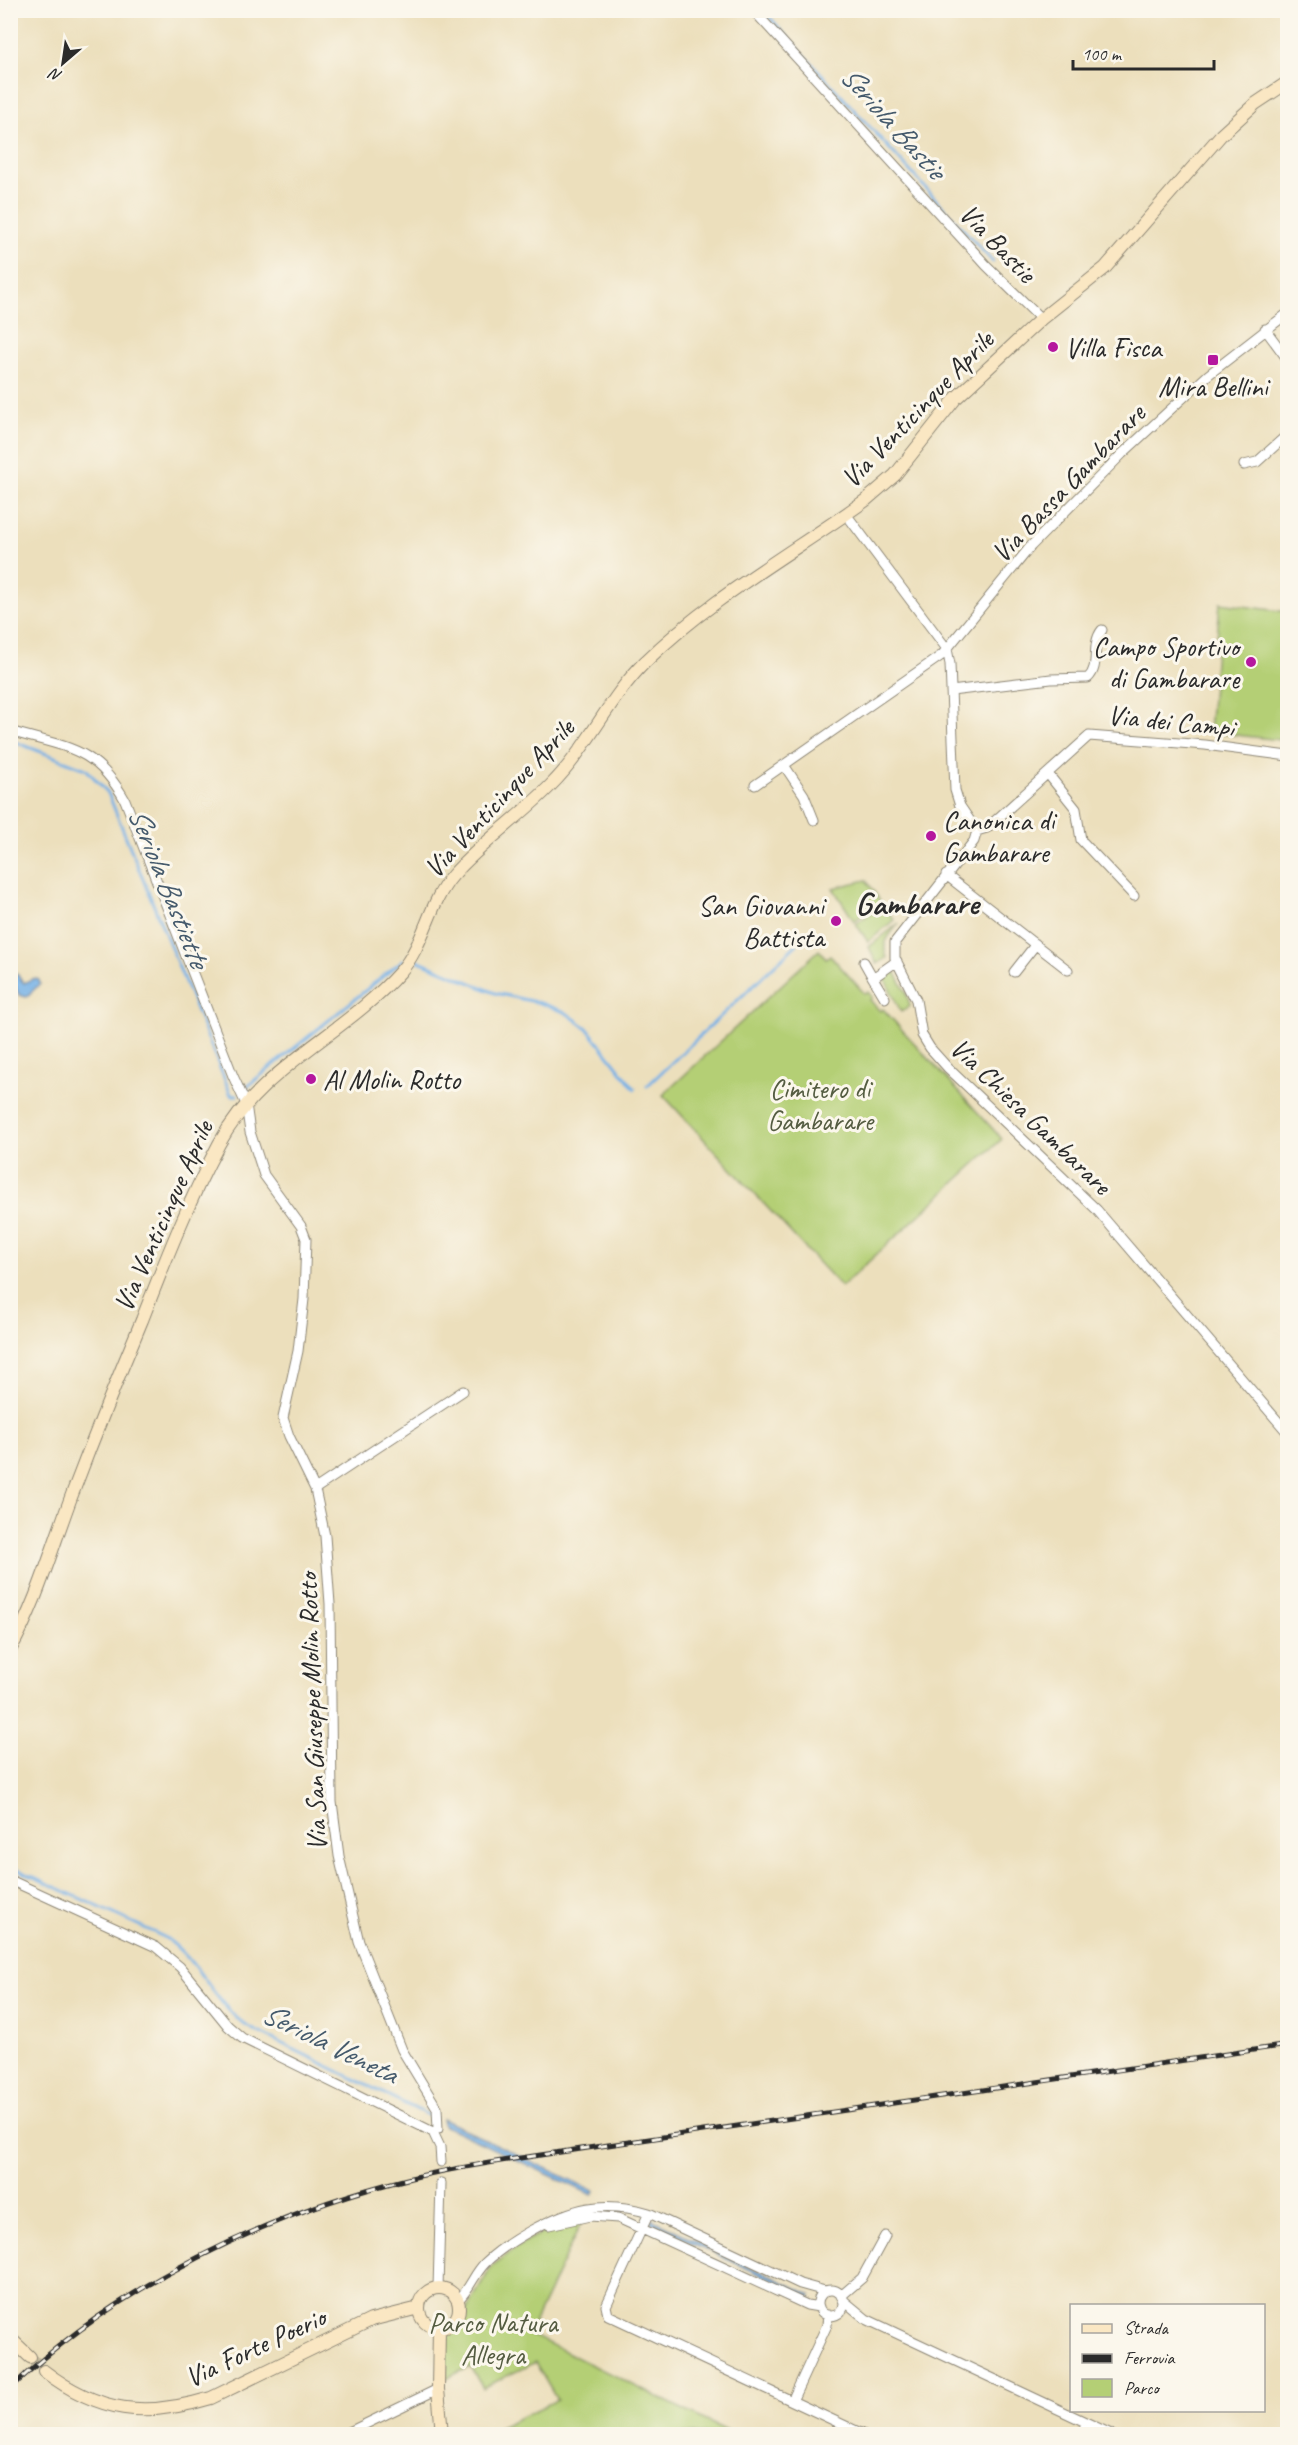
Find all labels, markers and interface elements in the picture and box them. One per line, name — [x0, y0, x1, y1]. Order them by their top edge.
north arrow — [33, 33, 93, 93]
scale bar — [1073, 33, 1214, 71]
text: 100 m — [1082, 43, 1123, 65]
water label: Seriola Bastie — [832, 58, 957, 190]
text: N — [44, 63, 65, 86]
street label: Via Bastie — [952, 196, 1045, 291]
street label: Via Venticinque Aprile — [833, 322, 1002, 495]
place label: Villa Fisca — [1065, 330, 1163, 365]
marker: Villa Fisca — [1046, 340, 1060, 354]
marker: Mira Bellini — [1206, 353, 1220, 367]
place label: Mira Bellini — [1158, 369, 1272, 404]
street label: Via Bassa Gambarare — [984, 395, 1154, 570]
place label: Campo Sportivo di Gambarare — [1093, 629, 1242, 696]
marker: Campo Sportivo di Gambarare — [1244, 655, 1258, 669]
street label: Via dei Campi — [1106, 697, 1239, 745]
street label: Via Venticinque Aprile — [416, 710, 583, 885]
water label: Seriola Bastiette — [120, 802, 220, 976]
place label: Canonica di Gambarare — [943, 803, 1058, 870]
marker: Canonica di Gambarare — [924, 829, 938, 843]
district label: Gambarare — [856, 883, 982, 924]
place label: San Giovanni Battista — [698, 888, 828, 955]
marker: San Giovanni Battista — [829, 914, 843, 928]
street label: Via Chiesa Gambarare — [943, 1030, 1120, 1203]
place label: Al Molin Rotto — [323, 1062, 462, 1097]
park label: Cimitero di Gambarare — [767, 1071, 875, 1138]
marker: Al Molin Rotto — [304, 1072, 318, 1086]
street label: Via Venticinque Aprile — [105, 1114, 221, 1317]
street label: Via San Giuseppe Molin Rotto — [290, 1569, 334, 1852]
water label: Seriola Veneta — [256, 1994, 407, 2093]
street label: Via Forte Poerio — [179, 2298, 334, 2395]
legend — [1070, 2304, 1265, 2412]
park label: Parco Natura Allegra — [429, 2305, 559, 2372]
text: Strada — [1124, 2317, 1169, 2339]
text: Ferrovia — [1124, 2347, 1175, 2369]
text: Parco — [1124, 2377, 1160, 2399]

